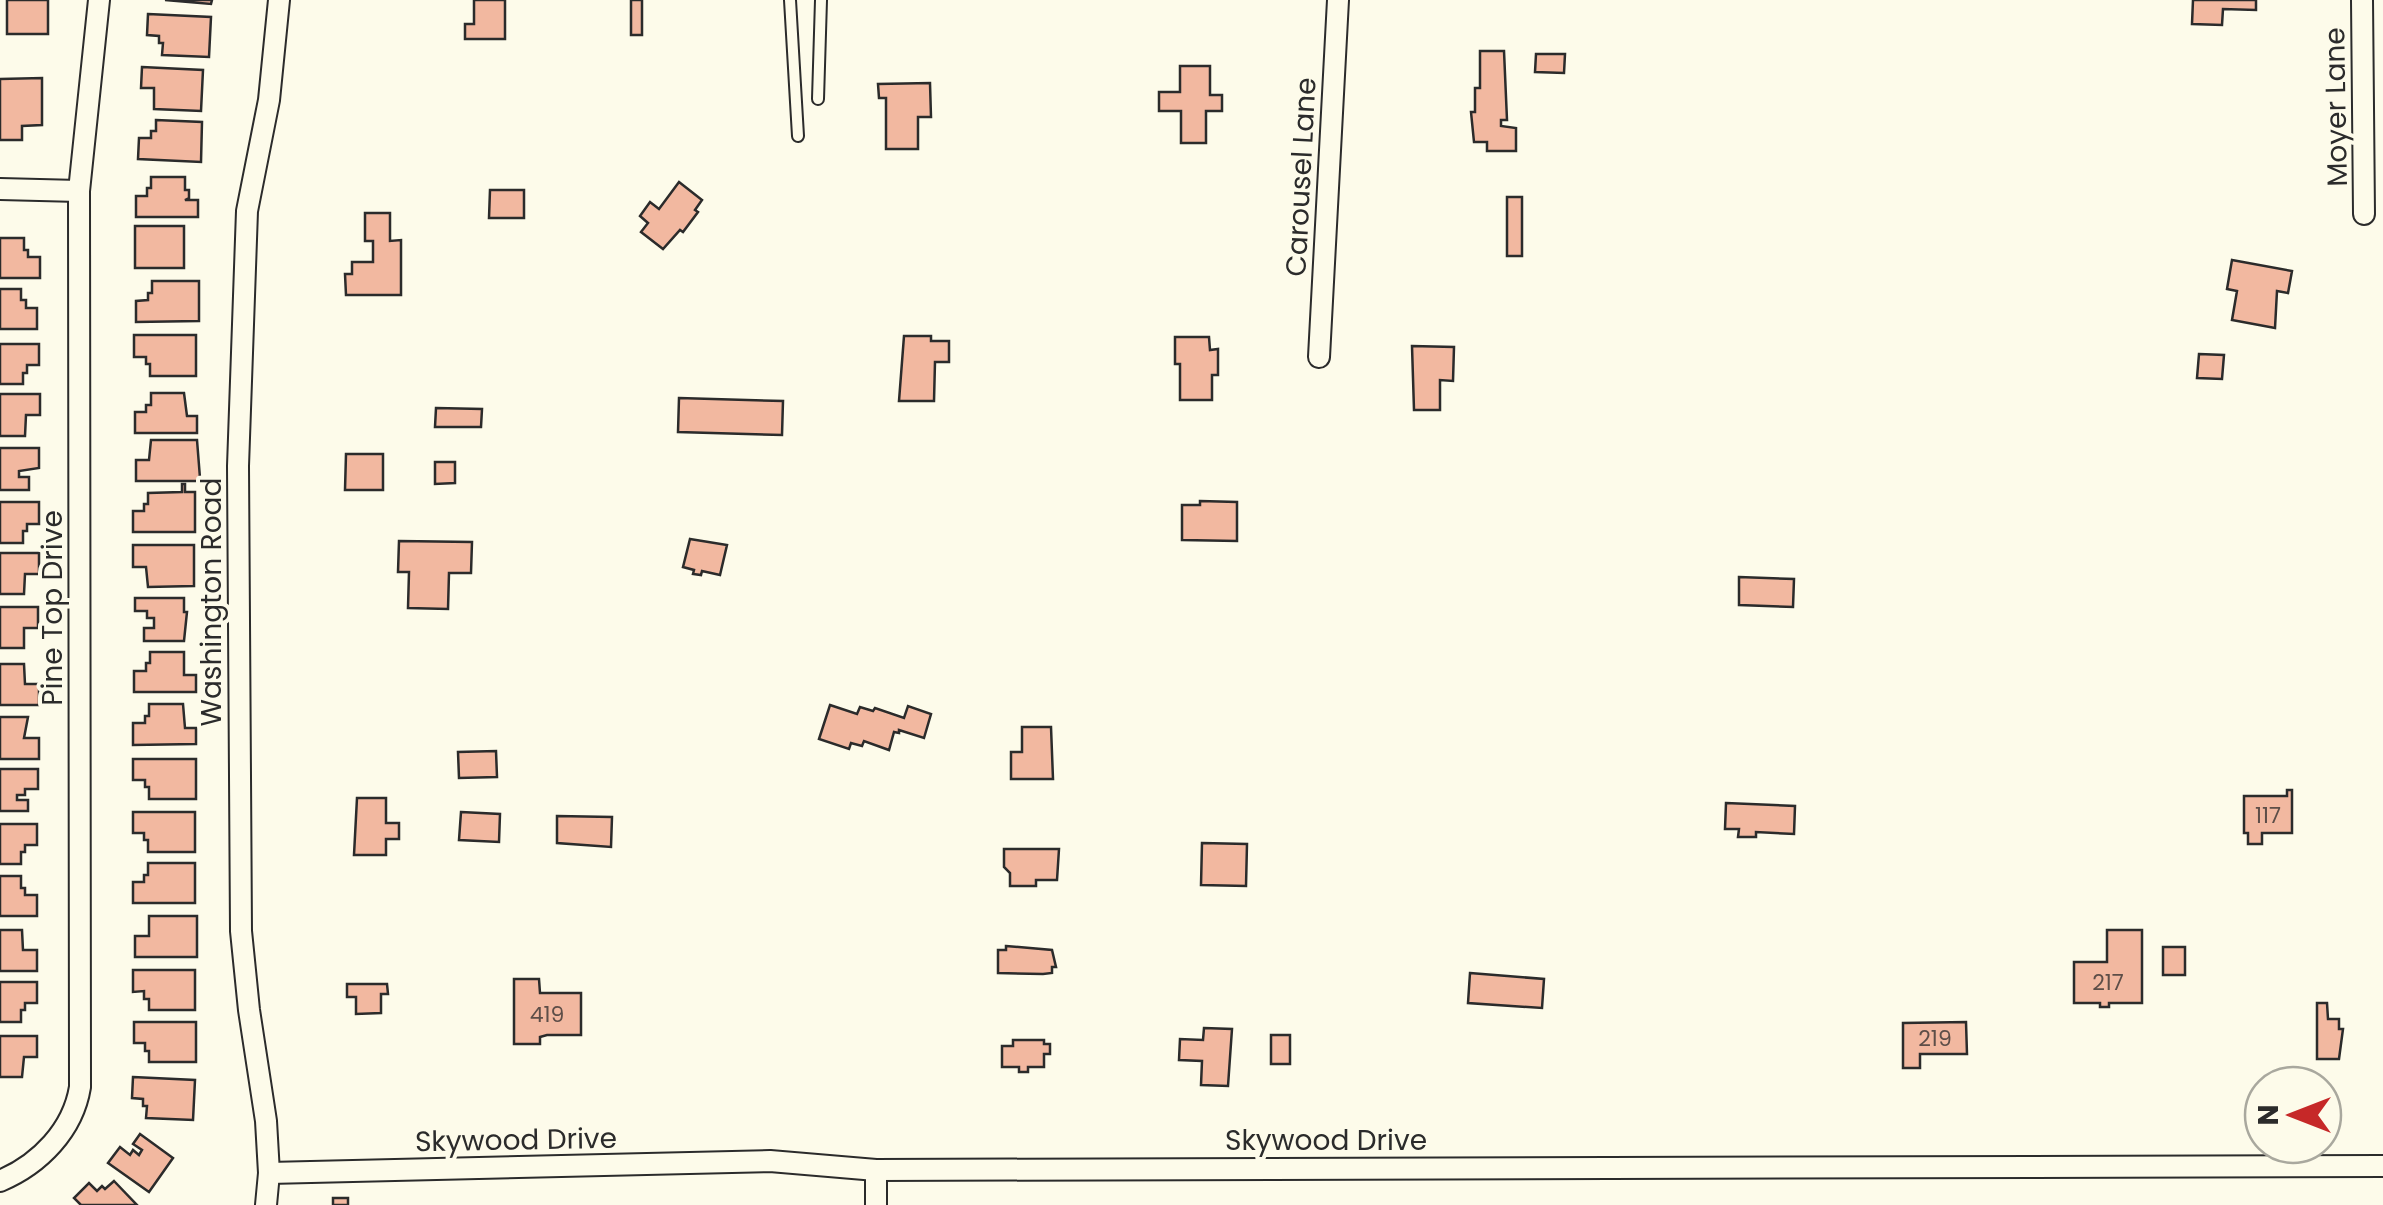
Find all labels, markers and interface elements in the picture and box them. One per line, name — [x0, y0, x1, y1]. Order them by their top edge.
street label: Moyer Lane — [2315, 27, 2357, 187]
street label: Carousel Lane — [1276, 76, 1326, 278]
street label: Washington Road — [192, 478, 231, 726]
street label: Pine Top Drive — [33, 510, 72, 706]
house number: 117 — [2255, 800, 2281, 831]
house number: 217 — [2092, 967, 2124, 998]
house number: 419 — [530, 999, 564, 1030]
house number: 219 — [1918, 1023, 1952, 1054]
north arrow — [2243, 1065, 2343, 1165]
text: N — [2249, 1104, 2288, 1126]
street label: Skywood Drive — [415, 1119, 617, 1161]
street label: Skywood Drive — [1225, 1121, 1427, 1160]

